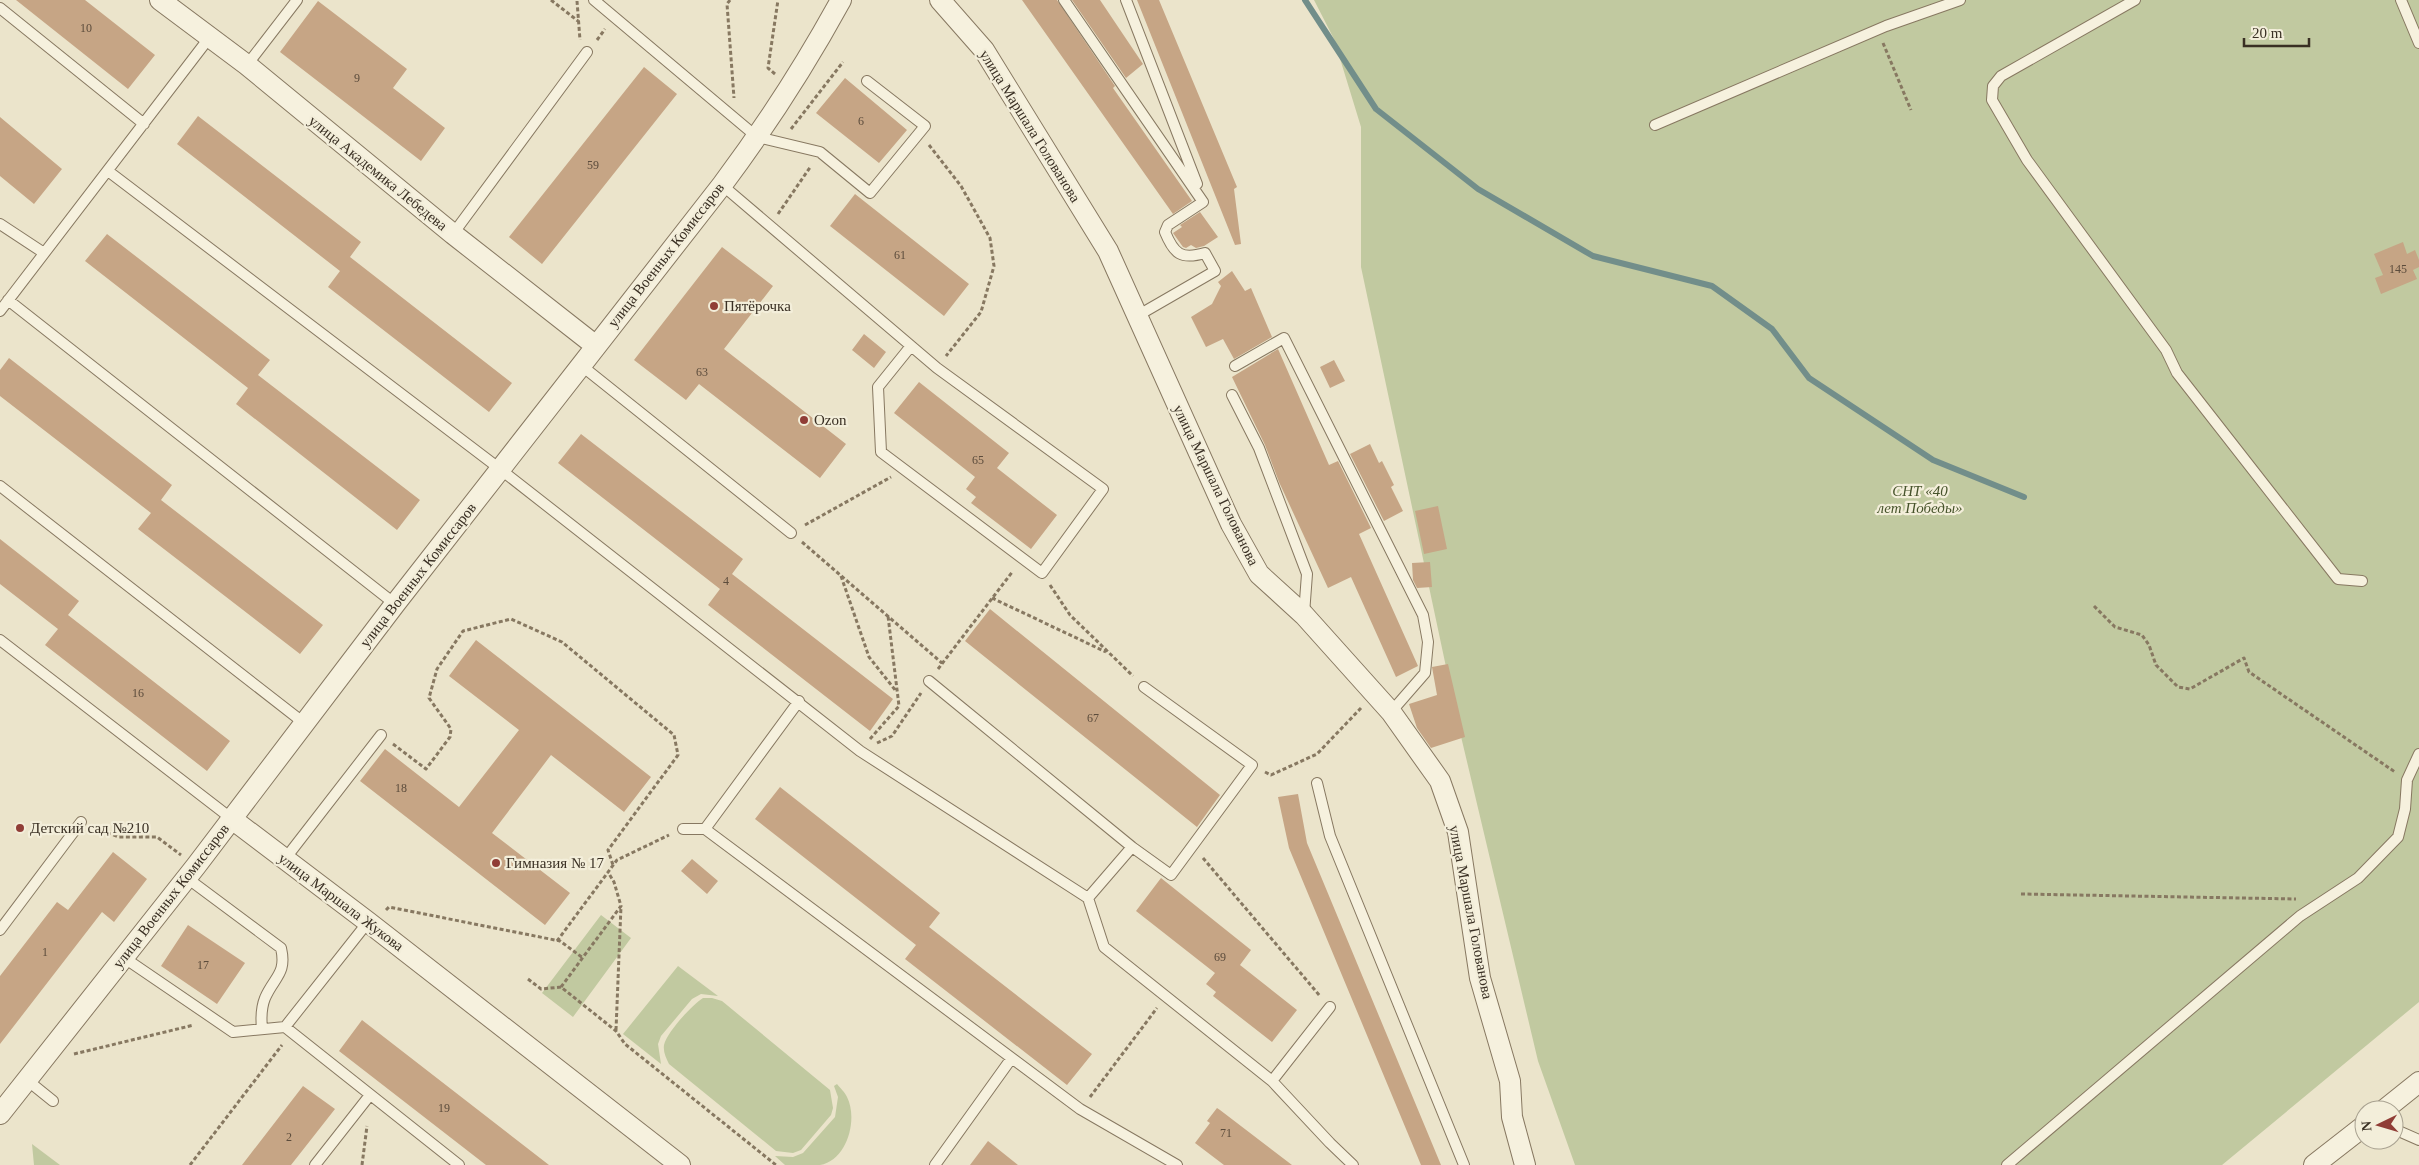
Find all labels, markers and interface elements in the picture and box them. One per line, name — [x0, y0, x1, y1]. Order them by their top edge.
scale bar — [2244, 15, 2309, 47]
house number: 10 — [80, 21, 92, 35]
text: 20 m — [2252, 25, 2283, 41]
street label: улица Маршала Голованова — [976, 47, 1084, 205]
house number: 9 — [354, 71, 360, 85]
street label: улица Академика Лебедева — [306, 112, 451, 234]
house number: 6 — [858, 114, 864, 128]
house number: 59 — [587, 158, 599, 172]
street label: улица Военных Комиссаров — [605, 180, 727, 330]
house number: 61 — [894, 248, 906, 262]
house number: 145 — [2389, 262, 2407, 276]
place label: Пятёрочка — [724, 298, 791, 314]
marker: Пятёрочка — [708, 300, 720, 312]
house number: 63 — [696, 365, 708, 379]
street label: улица Маршала Голованова — [1170, 402, 1262, 568]
place label: Ozon — [814, 412, 847, 428]
marker: Ozon — [798, 414, 810, 426]
house number: 65 — [972, 453, 984, 467]
park label: СНТ «40 лет Победы» — [1876, 483, 1963, 516]
street label: улица Военных Комиссаров — [357, 500, 479, 650]
house number: 4 — [723, 574, 729, 588]
house number: 16 — [132, 686, 144, 700]
house number: 67 — [1087, 711, 1099, 725]
house number: 18 — [395, 781, 407, 795]
place label: Детский сад №210 — [30, 820, 149, 836]
street label: улица Военных Комиссаров — [110, 821, 232, 971]
marker: Детский сад №210 — [14, 822, 26, 834]
street label: улица Маршала Голованова — [1446, 824, 1496, 1001]
street label: улица Маршала Жукова — [275, 850, 407, 954]
place label: Гимназия № 17 — [506, 855, 604, 871]
marker: Гимназия № 17 — [490, 857, 502, 869]
house number: 1 — [42, 945, 48, 959]
house number: 69 — [1214, 950, 1226, 964]
house number: 17 — [197, 958, 209, 972]
north arrow — [2354, 1100, 2404, 1150]
house number: 19 — [438, 1101, 450, 1115]
text: N — [2359, 1120, 2374, 1132]
house number: 71 — [1220, 1126, 1232, 1140]
house number: 2 — [286, 1130, 292, 1144]

